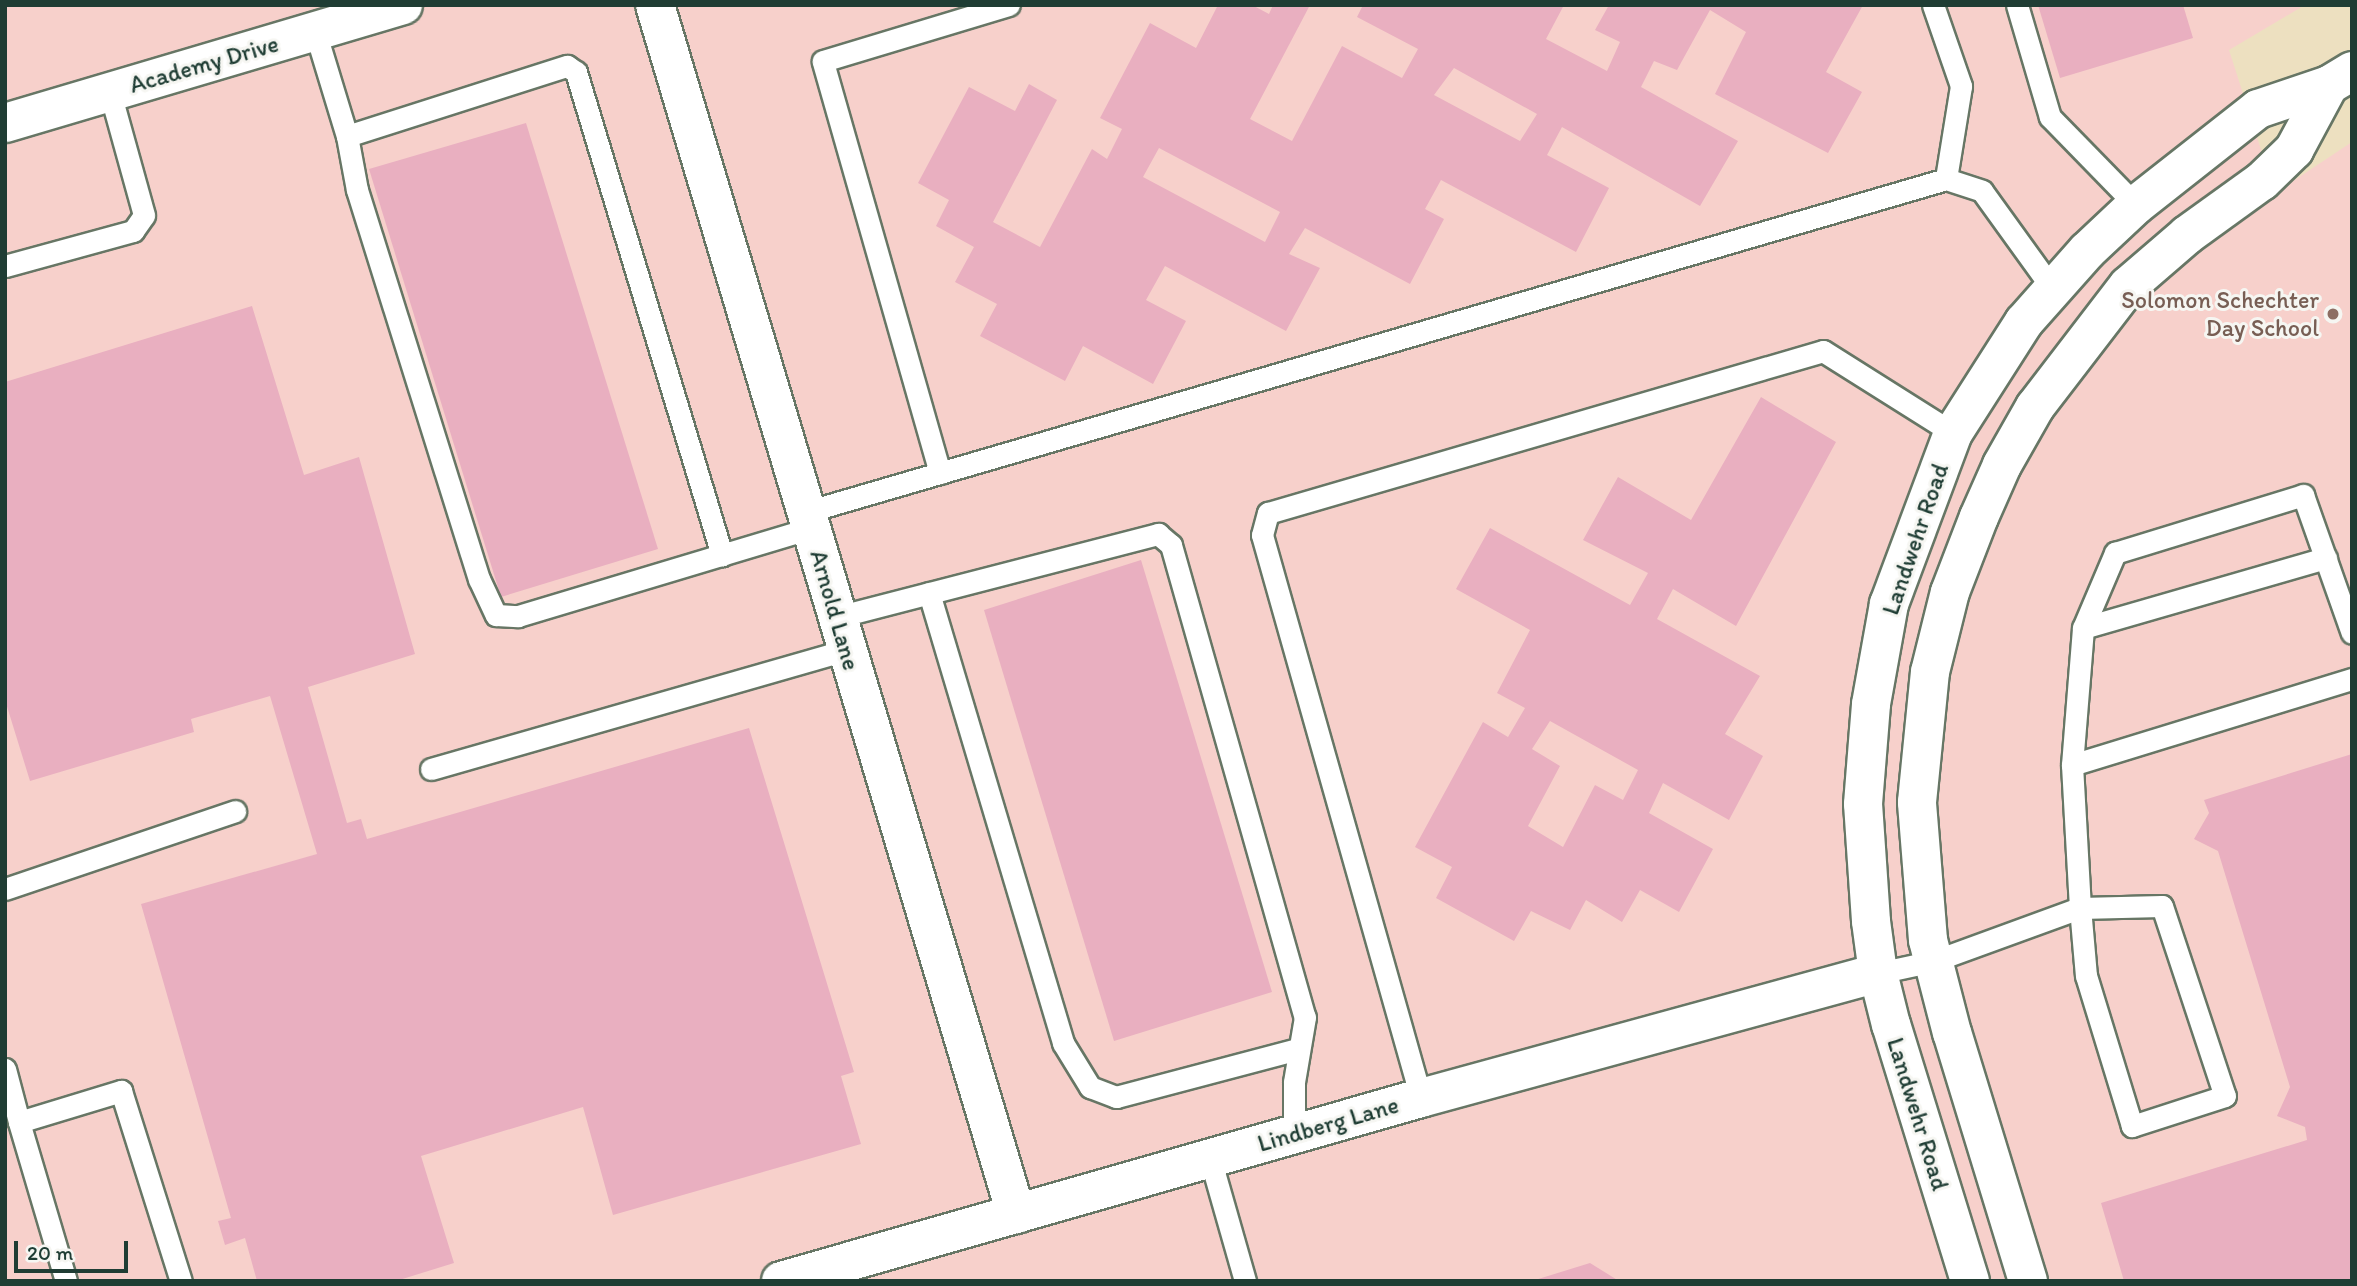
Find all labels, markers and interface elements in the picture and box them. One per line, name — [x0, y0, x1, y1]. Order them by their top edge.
street label: Academy Drive — [126, 29, 282, 99]
place label: Solomon Schechter Day School — [2121, 286, 2319, 342]
marker: Solomon Schechter Day School — [2325, 306, 2341, 322]
street label: Landwehr Road — [1876, 460, 1954, 618]
street label: Arnold Lane — [804, 546, 866, 674]
street label: Landwehr Road — [1881, 1034, 1955, 1194]
street label: Lindberg Lane — [1254, 1090, 1402, 1158]
scale bar — [18, 1226, 131, 1270]
text: 20 m — [27, 1240, 73, 1265]

